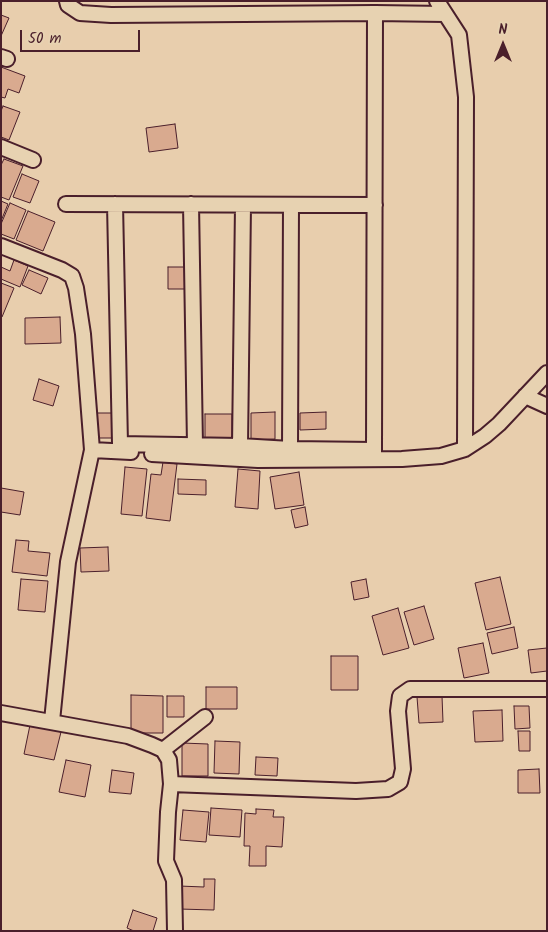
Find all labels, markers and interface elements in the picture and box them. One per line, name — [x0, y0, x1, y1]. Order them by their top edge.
text: N — [499, 19, 507, 41]
scale bar — [22, 20, 142, 52]
north arrow — [478, 20, 528, 70]
text: 50 m — [28, 27, 62, 51]

